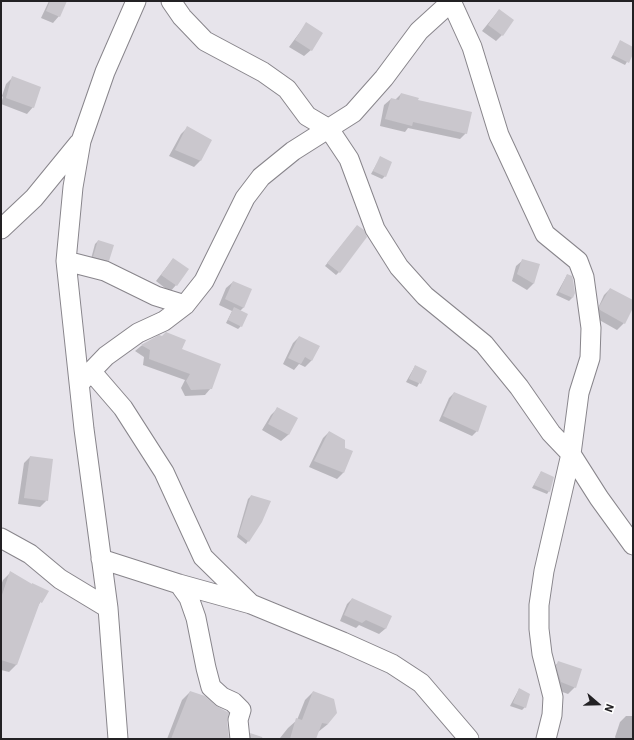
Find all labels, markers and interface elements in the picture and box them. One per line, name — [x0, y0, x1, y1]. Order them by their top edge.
north arrow — [578, 684, 618, 724]
text: N — [601, 702, 617, 714]

